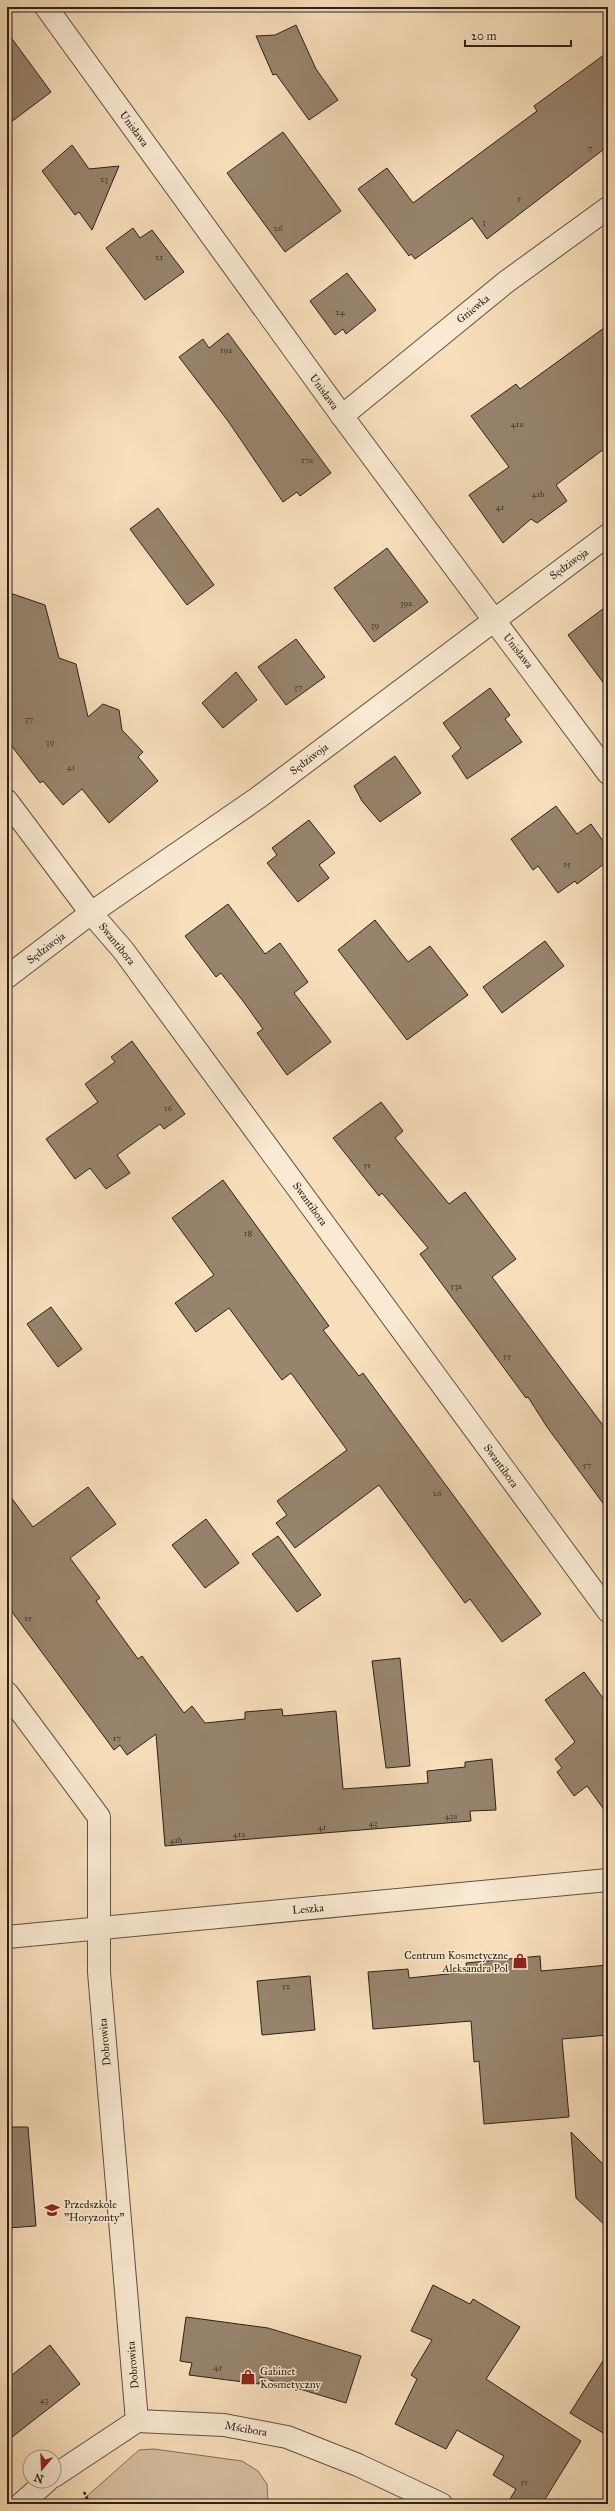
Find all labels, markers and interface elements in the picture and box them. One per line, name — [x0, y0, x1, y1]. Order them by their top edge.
scale bar — [465, 22, 571, 48]
text: 20 m — [471, 29, 497, 43]
street label: Unisława — [117, 109, 151, 150]
house number: 7 — [588, 142, 593, 153]
house number: 23 — [100, 173, 108, 184]
house number: 5 — [517, 192, 522, 203]
house number: 3 — [482, 216, 486, 227]
house number: 26 — [273, 222, 283, 233]
house number: 21 — [155, 251, 163, 262]
street label: Gniewka — [454, 292, 492, 326]
house number: 24 — [335, 306, 346, 317]
house number: 19a — [220, 344, 232, 355]
street label: Unisława — [307, 372, 341, 413]
house number: 41a — [511, 418, 523, 429]
house number: 17a — [301, 454, 313, 465]
house number: 41b — [532, 488, 545, 499]
house number: 41 — [496, 501, 505, 512]
street label: Sędziwoja — [547, 545, 591, 582]
house number: 39a — [400, 597, 412, 608]
house number: 39 — [371, 619, 379, 630]
street label: Unisława — [500, 631, 536, 671]
house number: 37 — [294, 681, 302, 692]
house number: 37 — [25, 713, 33, 724]
house number: 39 — [46, 736, 54, 747]
street label: Sędziwoja — [287, 740, 331, 778]
house number: 41 — [67, 761, 76, 772]
house number: 15 — [563, 858, 572, 869]
street label: Swantibora — [96, 920, 138, 968]
street label: Sędziwoja — [24, 929, 68, 967]
house number: 16 — [164, 1102, 172, 1113]
house number: 51 — [363, 1159, 371, 1170]
street label: Swantibora — [290, 1180, 330, 1229]
house number: 18 — [244, 1227, 252, 1238]
house number: 53a — [450, 1280, 462, 1291]
house number: 55 — [503, 1350, 512, 1361]
street label: Swantibora — [481, 1442, 521, 1491]
house number: 57 — [583, 1459, 592, 1470]
house number: 26 — [432, 1487, 442, 1498]
house number: 15 — [24, 1612, 33, 1623]
house number: 17 — [113, 1732, 121, 1743]
house number: 43a — [445, 1810, 457, 1821]
house number: 43 — [369, 1817, 378, 1828]
house number: 41 — [318, 1821, 327, 1832]
house number: 41a — [233, 1828, 245, 1839]
house number: 41b — [170, 1834, 183, 1845]
street label: Leszka — [292, 1901, 325, 1917]
place label: Centrum Kosmetyczne Aleksandra Pol — [404, 1949, 508, 1975]
shop icon: Centrum Kosmetyczne Aleksandra Pol — [511, 1952, 529, 1970]
house number: 52 — [282, 1980, 291, 1991]
street label: Dobrowita — [96, 2017, 114, 2066]
place label: Przedszkole "Horyzonty" — [64, 2198, 124, 2224]
school or university icon: Przedszkole "Horyzonty" — [43, 2201, 61, 2219]
street label: Dobrowita — [124, 2340, 142, 2389]
house number: 45 — [213, 2361, 223, 2372]
place label: Gabinet Kosmetyczny — [260, 2365, 322, 2391]
shop icon: Gabinet Kosmetyczny — [239, 2368, 257, 2386]
house number: 43 — [40, 2394, 49, 2405]
street label: Mścibora — [224, 2419, 268, 2439]
north arrow — [22, 2449, 62, 2489]
text: N — [32, 2470, 45, 2486]
house number: 51 — [520, 2476, 528, 2487]

